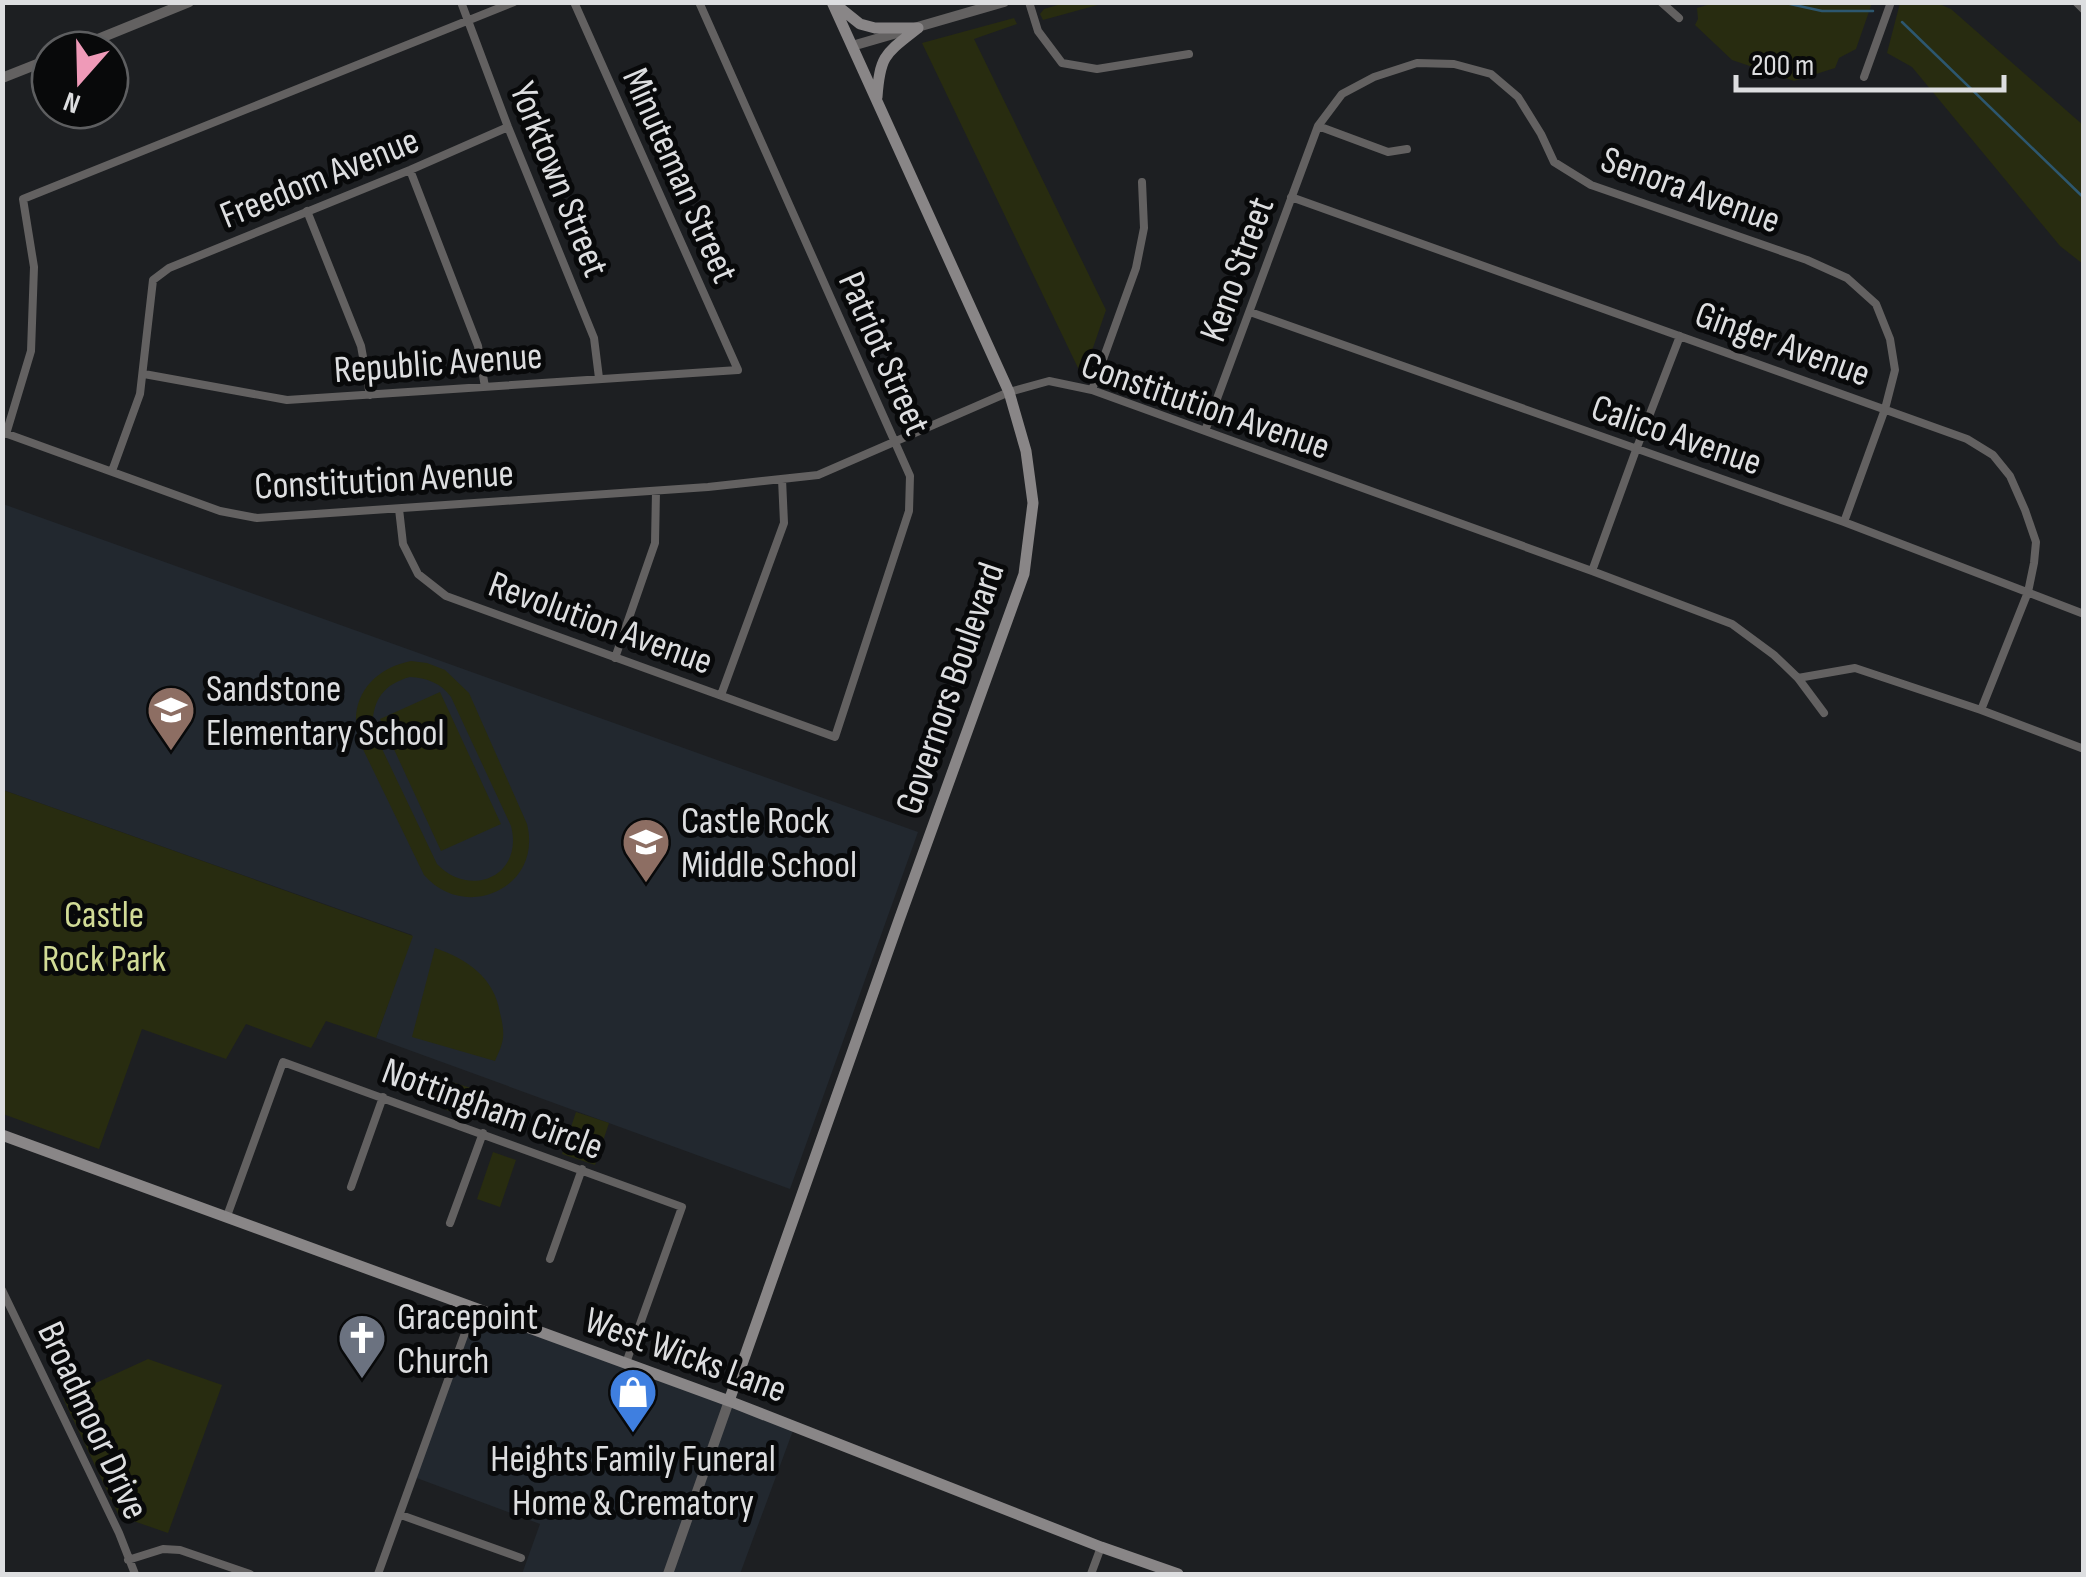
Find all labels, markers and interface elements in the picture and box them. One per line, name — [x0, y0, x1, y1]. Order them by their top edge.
north arrow — [30, 30, 130, 130]
scale bar — [1736, 30, 2004, 92]
text: 200 m — [1751, 48, 1814, 84]
street label: Minuteman Street — [612, 61, 747, 290]
street label: Yorktown Street — [499, 76, 618, 283]
text: N — [59, 84, 85, 120]
street label: Freedom Avenue — [214, 118, 425, 239]
street label: Senora Avenue — [1595, 137, 1786, 244]
street label: Keno Street — [1191, 191, 1284, 348]
street label: Patriot Street — [828, 265, 939, 442]
street label: Ginger Avenue — [1689, 292, 1876, 397]
street label: Republic Avenue — [332, 334, 544, 393]
street label: Constitution Avenue — [1075, 343, 1336, 470]
street label: Calico Avenue — [1585, 385, 1768, 486]
street label: Constitution Avenue — [253, 451, 515, 510]
street label: Governors Boulevard — [886, 557, 1014, 820]
street label: Revolution Avenue — [482, 562, 719, 685]
place label: Sandstone Elementary School — [206, 667, 445, 756]
school or university icon: Sandstone Elementary School — [145, 684, 197, 752]
place label: Castle Rock Middle School — [681, 799, 857, 888]
school or university icon: Castle Rock Middle School — [620, 816, 672, 884]
park label: Castle Rock Park — [42, 893, 167, 982]
street label: Nottingham Circle — [376, 1049, 609, 1170]
place label: Gracepoint Church — [397, 1295, 538, 1384]
street label: West Wicks Lane — [578, 1298, 793, 1413]
church icon: Gracepoint Church — [336, 1312, 388, 1380]
street label: Broadmoor Drive — [27, 1315, 158, 1527]
shop icon: Heights Family Funeral Home & Crematory — [607, 1366, 659, 1434]
place label: Heights Family Funeral Home & Crematory — [490, 1437, 776, 1526]

